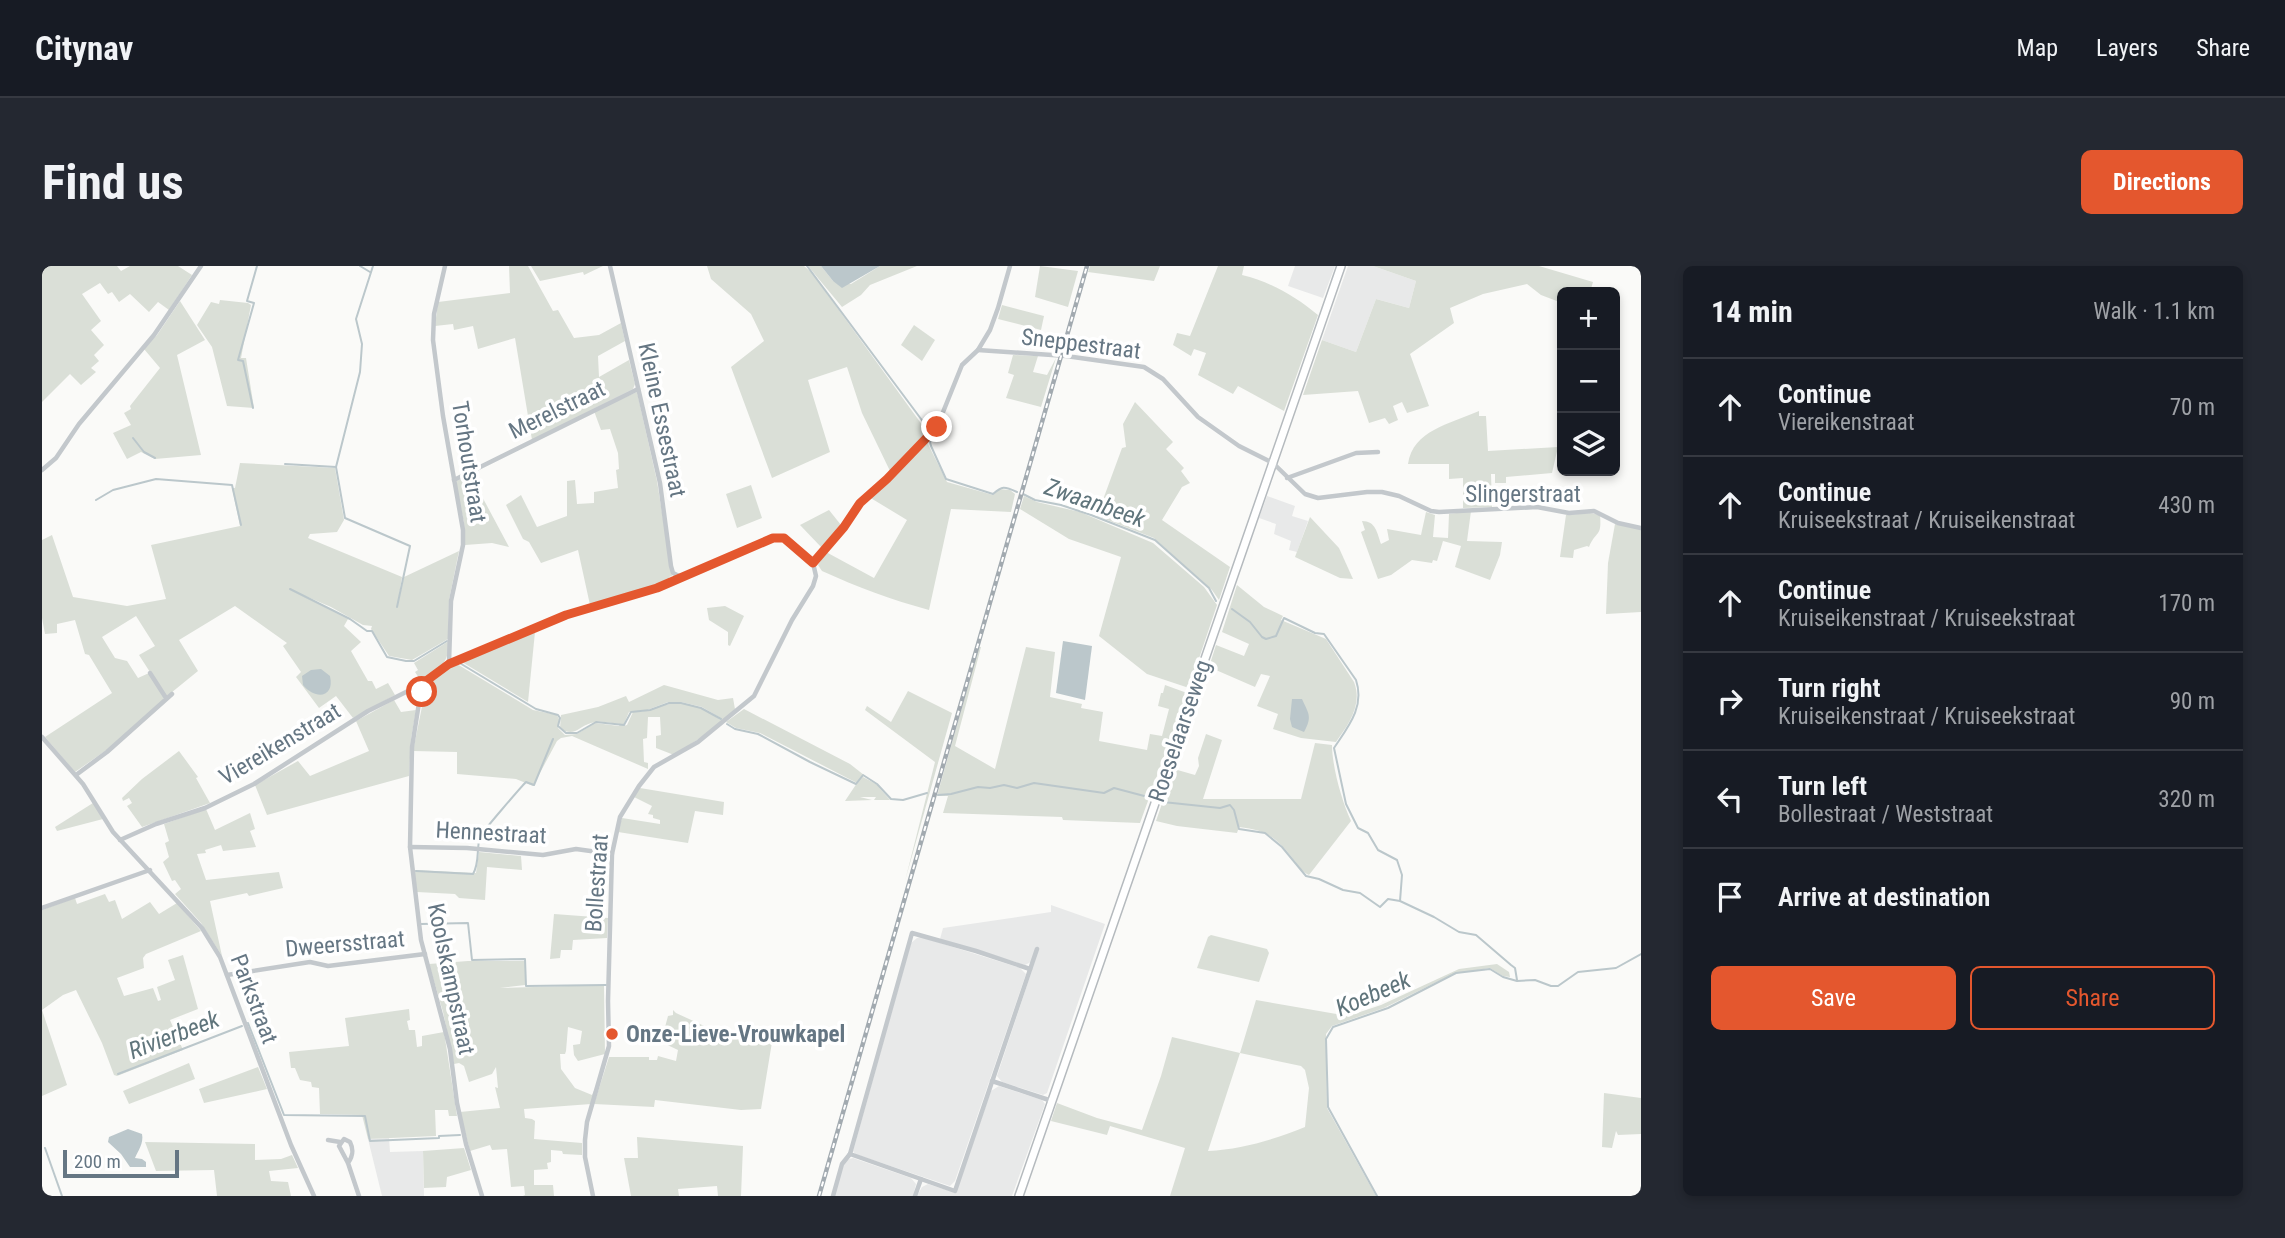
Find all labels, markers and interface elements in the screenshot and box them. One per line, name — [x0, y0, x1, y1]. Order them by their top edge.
text: Citynav — [35, 29, 133, 68]
text: Map — [2017, 34, 2058, 62]
text: Layers — [2096, 34, 2158, 62]
text: Share — [2196, 34, 2250, 62]
button: Directions — [2081, 150, 2243, 214]
text: Find us — [42, 154, 184, 211]
map controls — [1557, 287, 1620, 476]
button: + — [1557, 287, 1620, 350]
text: 14 min — [1711, 294, 1793, 329]
text: Walk · 1.1 km — [2093, 298, 2215, 325]
street label: Sneppestraat — [1020, 323, 1142, 365]
street label: Kleine Essestraat — [632, 340, 692, 500]
button: − — [1557, 350, 1620, 413]
street label: Merelstraat — [504, 375, 610, 445]
text: Continue — [1778, 379, 1871, 409]
icon: ahead — [1711, 388, 1749, 426]
text: 70 m — [2170, 394, 2215, 421]
street label: Torhoutstraat — [446, 399, 492, 525]
text: Viereikenstraat — [1778, 409, 1915, 436]
route end — [921, 411, 952, 442]
button: layers — [1557, 413, 1620, 476]
water label: Zwaanbeek — [1040, 472, 1149, 533]
text: Continue — [1778, 477, 1871, 507]
street label: Slingerstraat — [1465, 481, 1581, 508]
icon: ahead — [1711, 486, 1749, 524]
text: 430 m — [2158, 492, 2215, 519]
text: Kruiseekstraat / Kruiseikenstraat — [1778, 507, 2075, 534]
text: Continue — [1778, 575, 1871, 605]
icon: ahead — [1711, 584, 1749, 622]
text: 170 m — [2158, 590, 2215, 617]
text: Kruiseikenstraat / Kruiseekstraat — [1778, 605, 2075, 632]
street label: Roeselaarseweg — [1143, 656, 1217, 806]
text: Turn right — [1778, 673, 1880, 703]
route start — [406, 676, 437, 707]
icon: right — [1711, 682, 1749, 720]
text: 90 m — [2170, 688, 2215, 715]
street label: Viereikenstraat — [215, 697, 345, 791]
text: Kruiseikenstraat / Kruiseekstraat — [1778, 703, 2075, 730]
text: Turn left — [1778, 771, 1867, 801]
icon: left — [1711, 780, 1749, 818]
text: 320 m — [2158, 786, 2215, 813]
text: Bollestraat / Weststraat — [1778, 801, 1993, 828]
street label: Hennestraat — [435, 817, 547, 849]
street label: Bollestraat — [580, 833, 614, 933]
icon: arrive — [1711, 878, 1749, 916]
text: Arrive at destination — [1778, 882, 1990, 912]
street label: Koolskampstraat — [422, 901, 480, 1057]
street label: Dweersstraat — [284, 925, 406, 963]
street label: Parkstraat — [225, 950, 283, 1048]
water label: Koebeek — [1331, 966, 1415, 1022]
button: Save — [1711, 966, 1956, 1030]
button: Share — [1970, 966, 2215, 1030]
water label: Rivierbeek — [125, 1005, 224, 1065]
place label: Onze-Lieve-Vrouwkapel — [626, 1021, 845, 1048]
marker: Onze-Lieve-Vrouwkapel — [604, 1026, 620, 1042]
scale bar — [63, 1147, 178, 1179]
text: 200 m — [74, 1150, 121, 1173]

